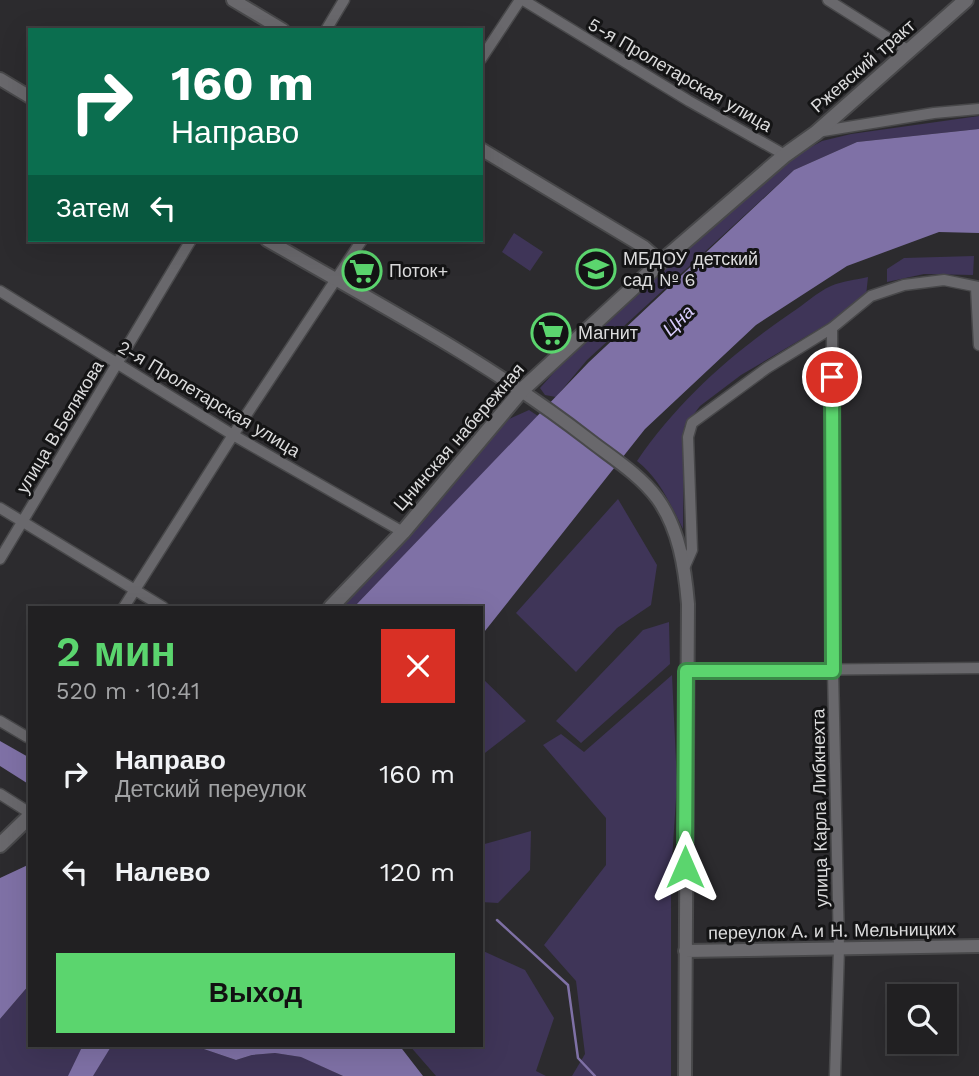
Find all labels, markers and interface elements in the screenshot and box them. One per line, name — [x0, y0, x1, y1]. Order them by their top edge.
street label: 5-я Пролетарская улица — [585, 13, 777, 136]
street label: Ржевский тракт — [806, 15, 919, 117]
text: 160 m — [171, 54, 314, 112]
icon: right — [56, 56, 147, 147]
text: Направо — [171, 113, 299, 151]
icon: left — [144, 189, 182, 227]
text: Затем — [56, 193, 130, 223]
school or university icon: МБДОУ детский сад № 6 — [575, 248, 617, 290]
place label: МБДОУ детский сад № 6 — [623, 248, 758, 290]
supermarket icon: Поток+ — [341, 250, 383, 292]
place label: Поток+ — [389, 260, 448, 281]
water label: Цна — [658, 300, 699, 341]
supermarket icon: Магнит — [530, 312, 572, 354]
place label: Магнит — [578, 322, 638, 343]
street label: 2-я Пролетарская улица — [115, 336, 305, 462]
pin — [802, 347, 862, 407]
street label: улица В.Белякова — [12, 356, 108, 497]
icon: arrive — [813, 358, 851, 396]
street label: Цнинская набережная — [389, 359, 528, 515]
text: 2 мин — [56, 627, 176, 676]
button: close — [381, 629, 455, 703]
text: 520 m · 10:41 — [56, 678, 200, 705]
street label: улица Карла Либкнехта — [807, 708, 832, 907]
text: Направо — [115, 745, 226, 775]
icon: right — [56, 755, 94, 793]
text: 160 m — [379, 759, 455, 789]
text: Детский переулок — [115, 776, 306, 803]
position arrow — [648, 830, 722, 904]
icon: left — [56, 853, 94, 891]
text: Налево — [115, 857, 210, 887]
text: 120 m — [380, 857, 455, 887]
street label: переулок А. и Н. Мельницких — [708, 918, 956, 943]
button: Выход — [56, 953, 455, 1033]
map controls — [887, 984, 957, 1054]
button: search — [887, 984, 957, 1054]

